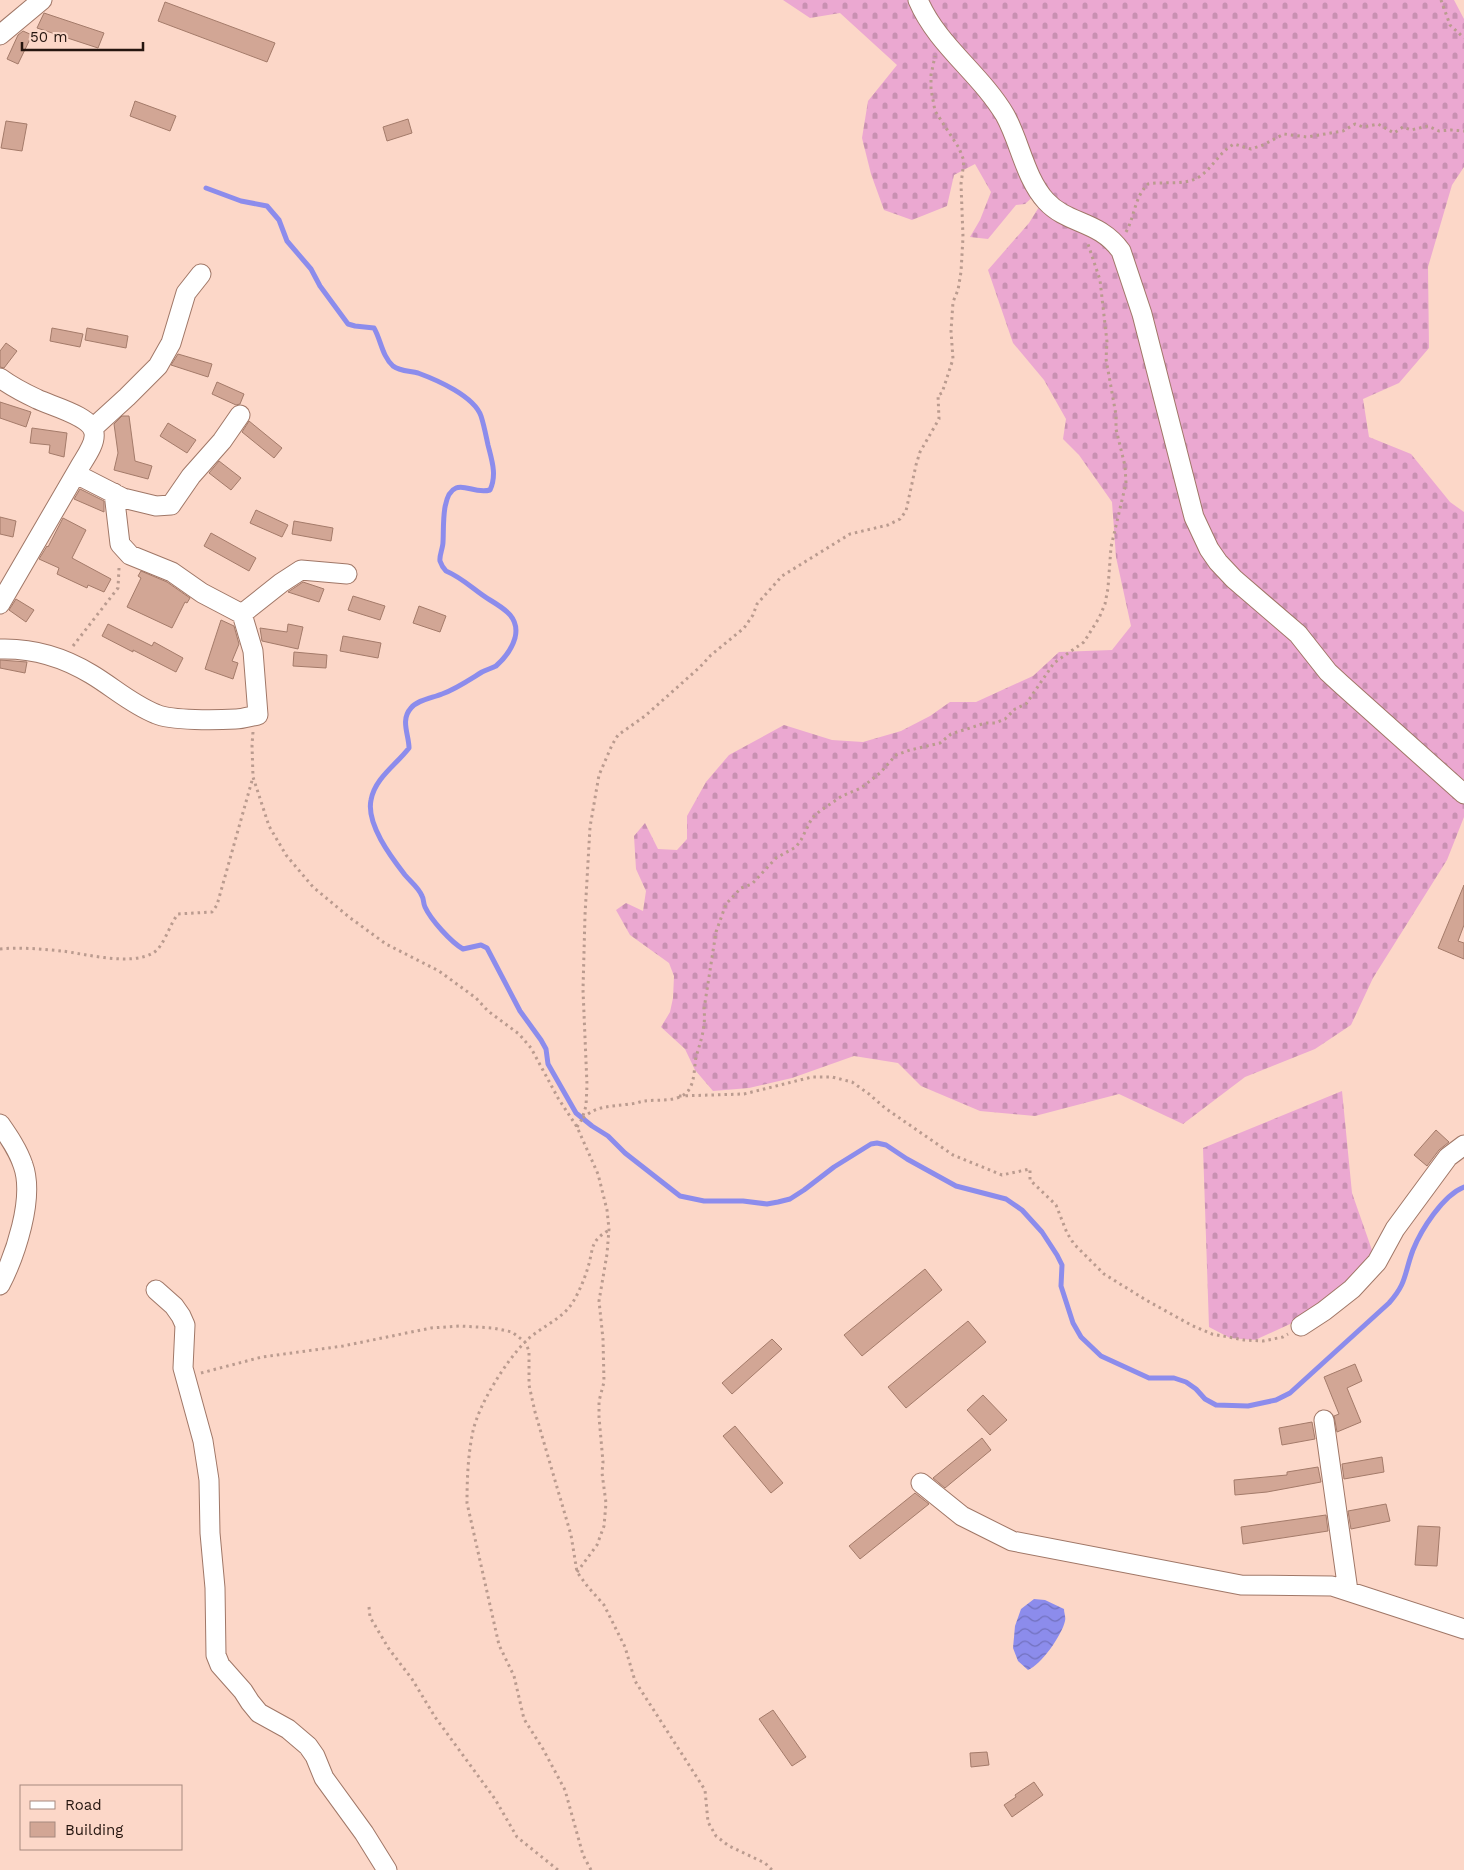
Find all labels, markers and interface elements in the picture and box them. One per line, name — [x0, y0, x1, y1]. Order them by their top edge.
scale bar — [22, 20, 144, 52]
text: 50 m — [30, 28, 67, 46]
legend — [20, 1785, 182, 1850]
text: Road — [65, 1796, 102, 1814]
text: Building — [65, 1821, 123, 1839]

